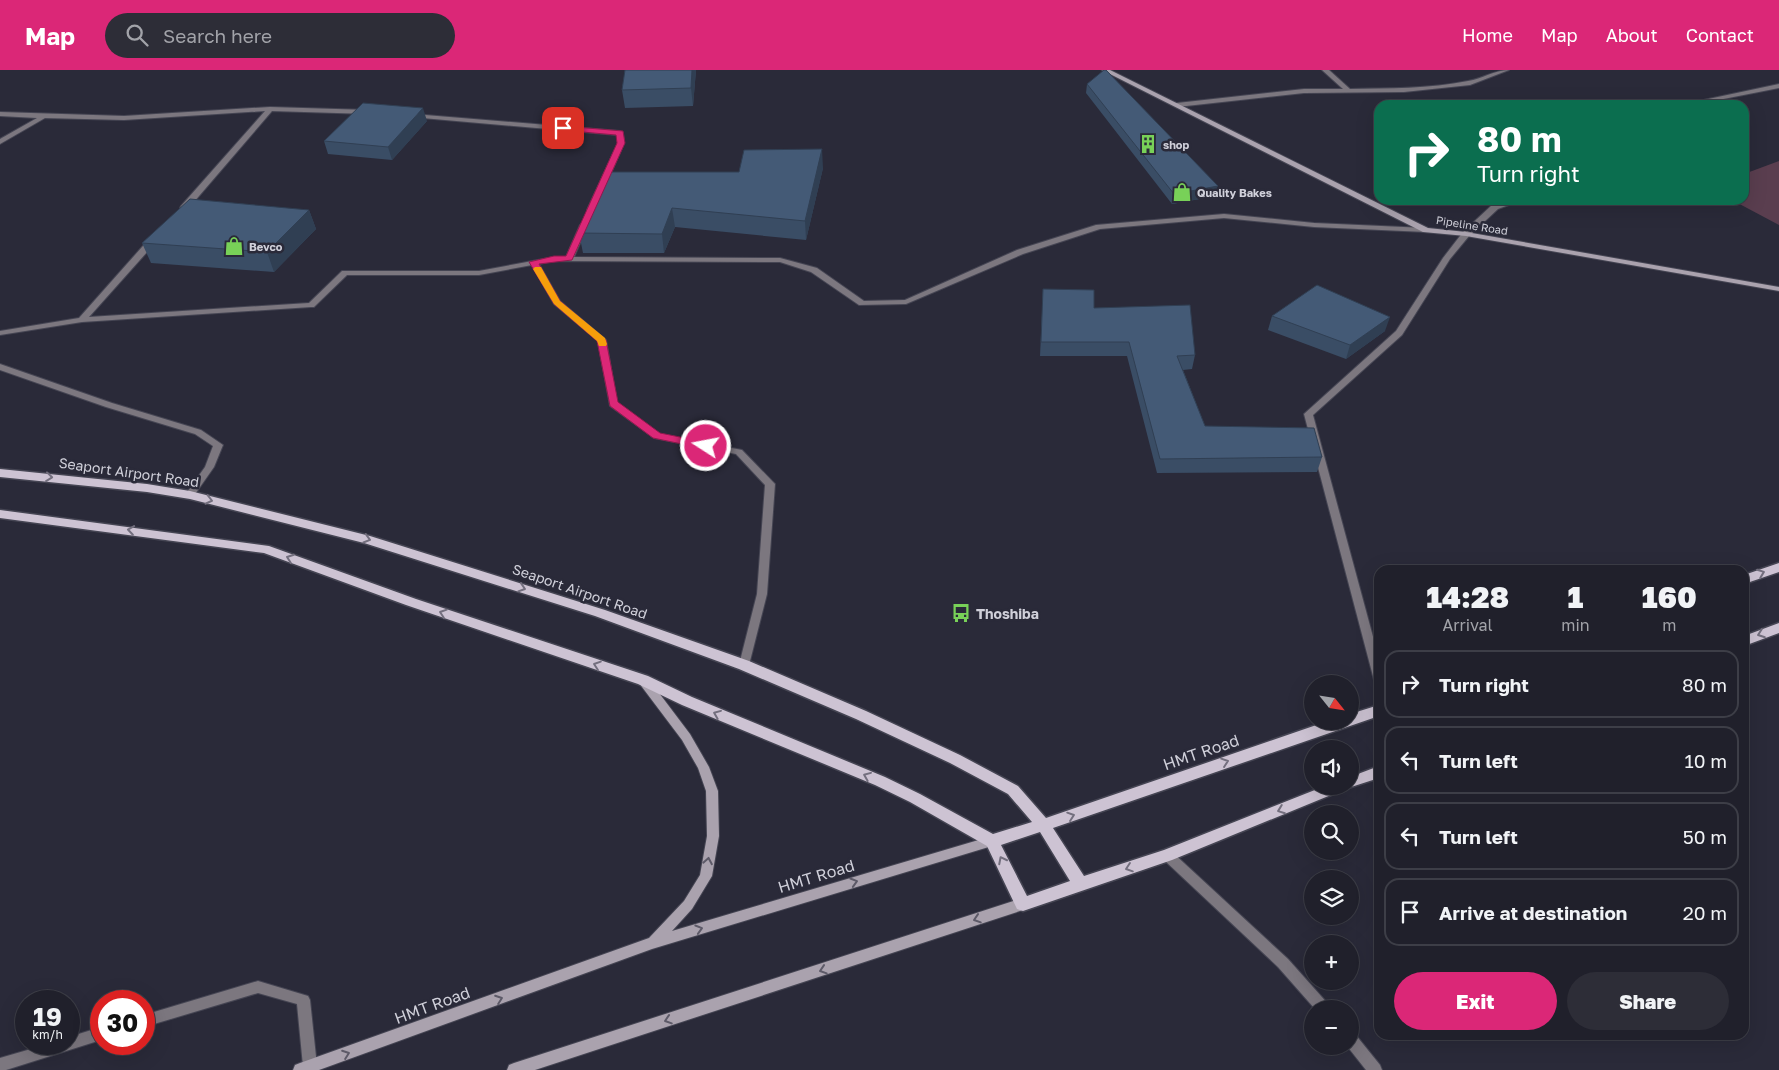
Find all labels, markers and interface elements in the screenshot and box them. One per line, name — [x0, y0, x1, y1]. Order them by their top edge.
search box — [105, 13, 455, 58]
text: Map — [25, 21, 75, 50]
icon: search — [123, 21, 151, 49]
text: Search here — [163, 24, 272, 47]
text: Home — [1462, 24, 1513, 46]
text: Map — [1541, 24, 1578, 46]
text: About — [1606, 24, 1658, 46]
text: Contact — [1686, 24, 1754, 46]
pin — [542, 107, 584, 149]
icon: arrive — [549, 114, 577, 142]
text: 80 m — [1477, 118, 1562, 160]
icon: right — [1394, 120, 1459, 185]
building icon: shop — [1137, 133, 1159, 155]
place label: shop — [1163, 138, 1189, 151]
text: Turn right — [1477, 160, 1580, 187]
shop icon: Quality Bakes — [1171, 181, 1193, 203]
place label: Quality Bakes — [1197, 186, 1272, 199]
street label: Pipeline Road — [1435, 213, 1509, 237]
shop icon: Bevco — [223, 235, 245, 257]
place label: Bevco — [249, 240, 283, 253]
position arrow — [679, 419, 731, 471]
street label: Seaport Airport Road — [58, 454, 200, 490]
one-way arrow — [45, 471, 53, 482]
one-way arrow — [205, 494, 214, 505]
one-way arrow — [126, 525, 134, 536]
one-way arrow — [362, 534, 371, 544]
one-way arrow — [287, 554, 295, 564]
street label: Seaport Airport Road — [510, 560, 650, 622]
one-way arrow — [1757, 569, 1765, 579]
text: 14:28 — [1426, 579, 1509, 615]
text: 1 — [1568, 579, 1583, 615]
text: 160 — [1642, 579, 1697, 615]
one-way arrow — [517, 582, 526, 592]
bus stop icon: Thoshiba — [950, 602, 972, 624]
place label: Thoshiba — [976, 605, 1039, 622]
one-way arrow — [440, 609, 448, 619]
text: Arrival — [1443, 615, 1493, 635]
text: min — [1561, 615, 1590, 635]
text: m — [1662, 615, 1676, 635]
one-way arrow — [1758, 629, 1766, 639]
one-way arrow — [594, 661, 602, 671]
icon: right — [1396, 670, 1424, 698]
text: Turn right — [1439, 673, 1529, 696]
text: 80 m — [1682, 673, 1727, 696]
north arrow — [1304, 675, 1359, 730]
map controls — [1304, 675, 1359, 1055]
one-way arrow — [713, 709, 722, 720]
street label: HMT Road — [1160, 730, 1242, 774]
button: sound — [1304, 740, 1359, 795]
icon: left — [1396, 746, 1424, 774]
text: Turn left — [1439, 749, 1518, 772]
text: 10 m — [1684, 749, 1727, 772]
one-way arrow — [1220, 758, 1229, 768]
one-way arrow — [863, 772, 872, 782]
one-way arrow — [1277, 804, 1286, 815]
button: search — [1304, 805, 1359, 860]
one-way arrow — [1067, 811, 1075, 821]
icon: left — [1396, 822, 1424, 850]
text: Turn left — [1439, 825, 1518, 848]
text: 50 m — [1683, 825, 1727, 848]
street label: HMT Road — [775, 855, 857, 897]
one-way arrow — [703, 857, 713, 866]
one-way arrow — [998, 857, 1008, 866]
one-way arrow — [1125, 862, 1134, 872]
button: layers — [1304, 870, 1359, 925]
one-way arrow — [850, 878, 858, 888]
icon: arrive — [1396, 898, 1424, 926]
text: Arrive at destination — [1439, 901, 1627, 924]
text: 20 m — [1683, 901, 1727, 924]
one-way arrow — [973, 913, 982, 923]
one-way arrow — [694, 925, 702, 935]
button: + — [1304, 935, 1359, 990]
one-way arrow — [819, 964, 827, 974]
button: Exit — [1394, 972, 1557, 1030]
button: Share — [1567, 972, 1729, 1030]
street label: HMT Road — [391, 982, 473, 1028]
speed limit sign: 30 — [90, 990, 155, 1055]
one-way arrow — [494, 995, 503, 1005]
button: − — [1304, 1000, 1359, 1055]
text: 19 — [33, 1001, 62, 1032]
one-way arrow — [664, 1014, 673, 1024]
text: km/h — [32, 1027, 63, 1042]
one-way arrow — [341, 1050, 350, 1060]

